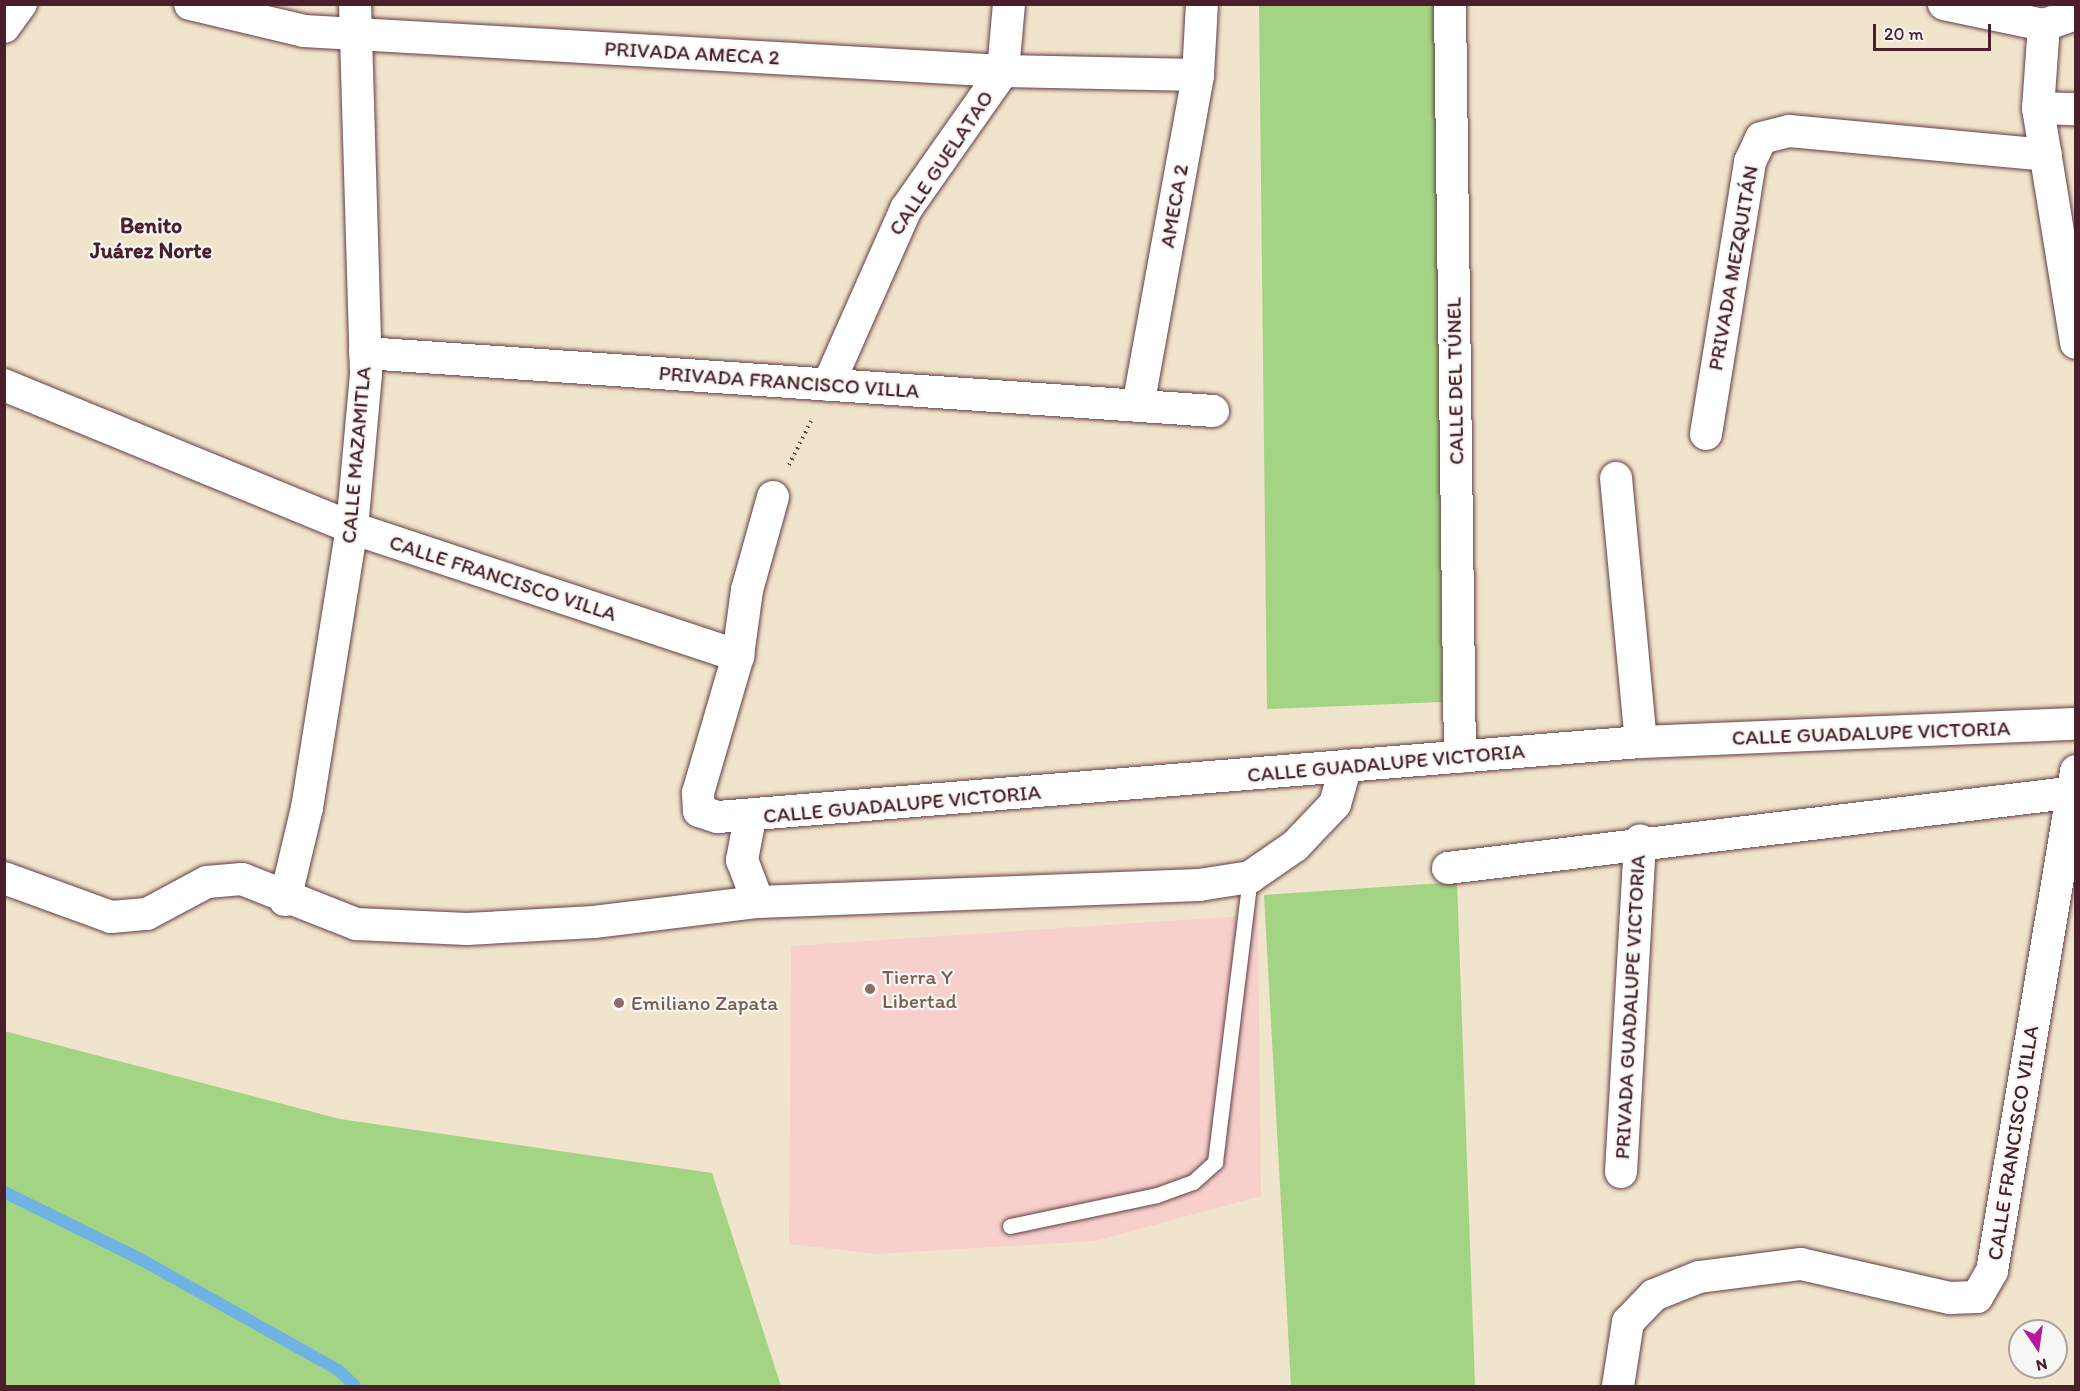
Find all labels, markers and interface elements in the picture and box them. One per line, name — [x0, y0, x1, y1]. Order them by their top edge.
scale bar — [1876, 12, 1994, 50]
text: 20 m — [1884, 23, 1924, 45]
street label: PRIVADA AMECA 2 — [604, 36, 780, 70]
street label: CALLE GUELATAO — [883, 86, 999, 240]
street label: AMECA 2 — [1154, 162, 1194, 250]
street label: PRIVADA MEZQUITÁN — [1703, 164, 1763, 372]
district label: Benito Juárez Norte — [90, 212, 212, 264]
street label: CALLE DEL TÚNEL — [1441, 297, 1469, 465]
street label: PRIVADA FRANCISCO VILLA — [658, 360, 920, 404]
street label: CALLE MAZAMITLA — [336, 364, 376, 546]
street label: CALLE FRANCISCO VILLA — [387, 530, 619, 626]
street label: CALLE GUADALUPE VICTORIA — [1730, 716, 2012, 750]
street label: CALLE GUADALUPE VICTORIA — [1245, 738, 1527, 788]
street label: CALLE GUADALUPE VICTORIA — [761, 779, 1043, 829]
street label: PRIVADA GUADALUPE VICTORIA — [1609, 853, 1651, 1161]
place label: Tierra Y Libertad — [882, 964, 957, 1014]
marker: Tierra Y Libertad — [863, 982, 877, 996]
place label: Emiliano Zapata — [631, 990, 778, 1016]
marker: Emiliano Zapata — [612, 996, 626, 1010]
street label: CALLE FRANCISCO VILLA — [1982, 1025, 2044, 1261]
north arrow — [2008, 1319, 2068, 1379]
text: N — [2034, 1355, 2049, 1376]

